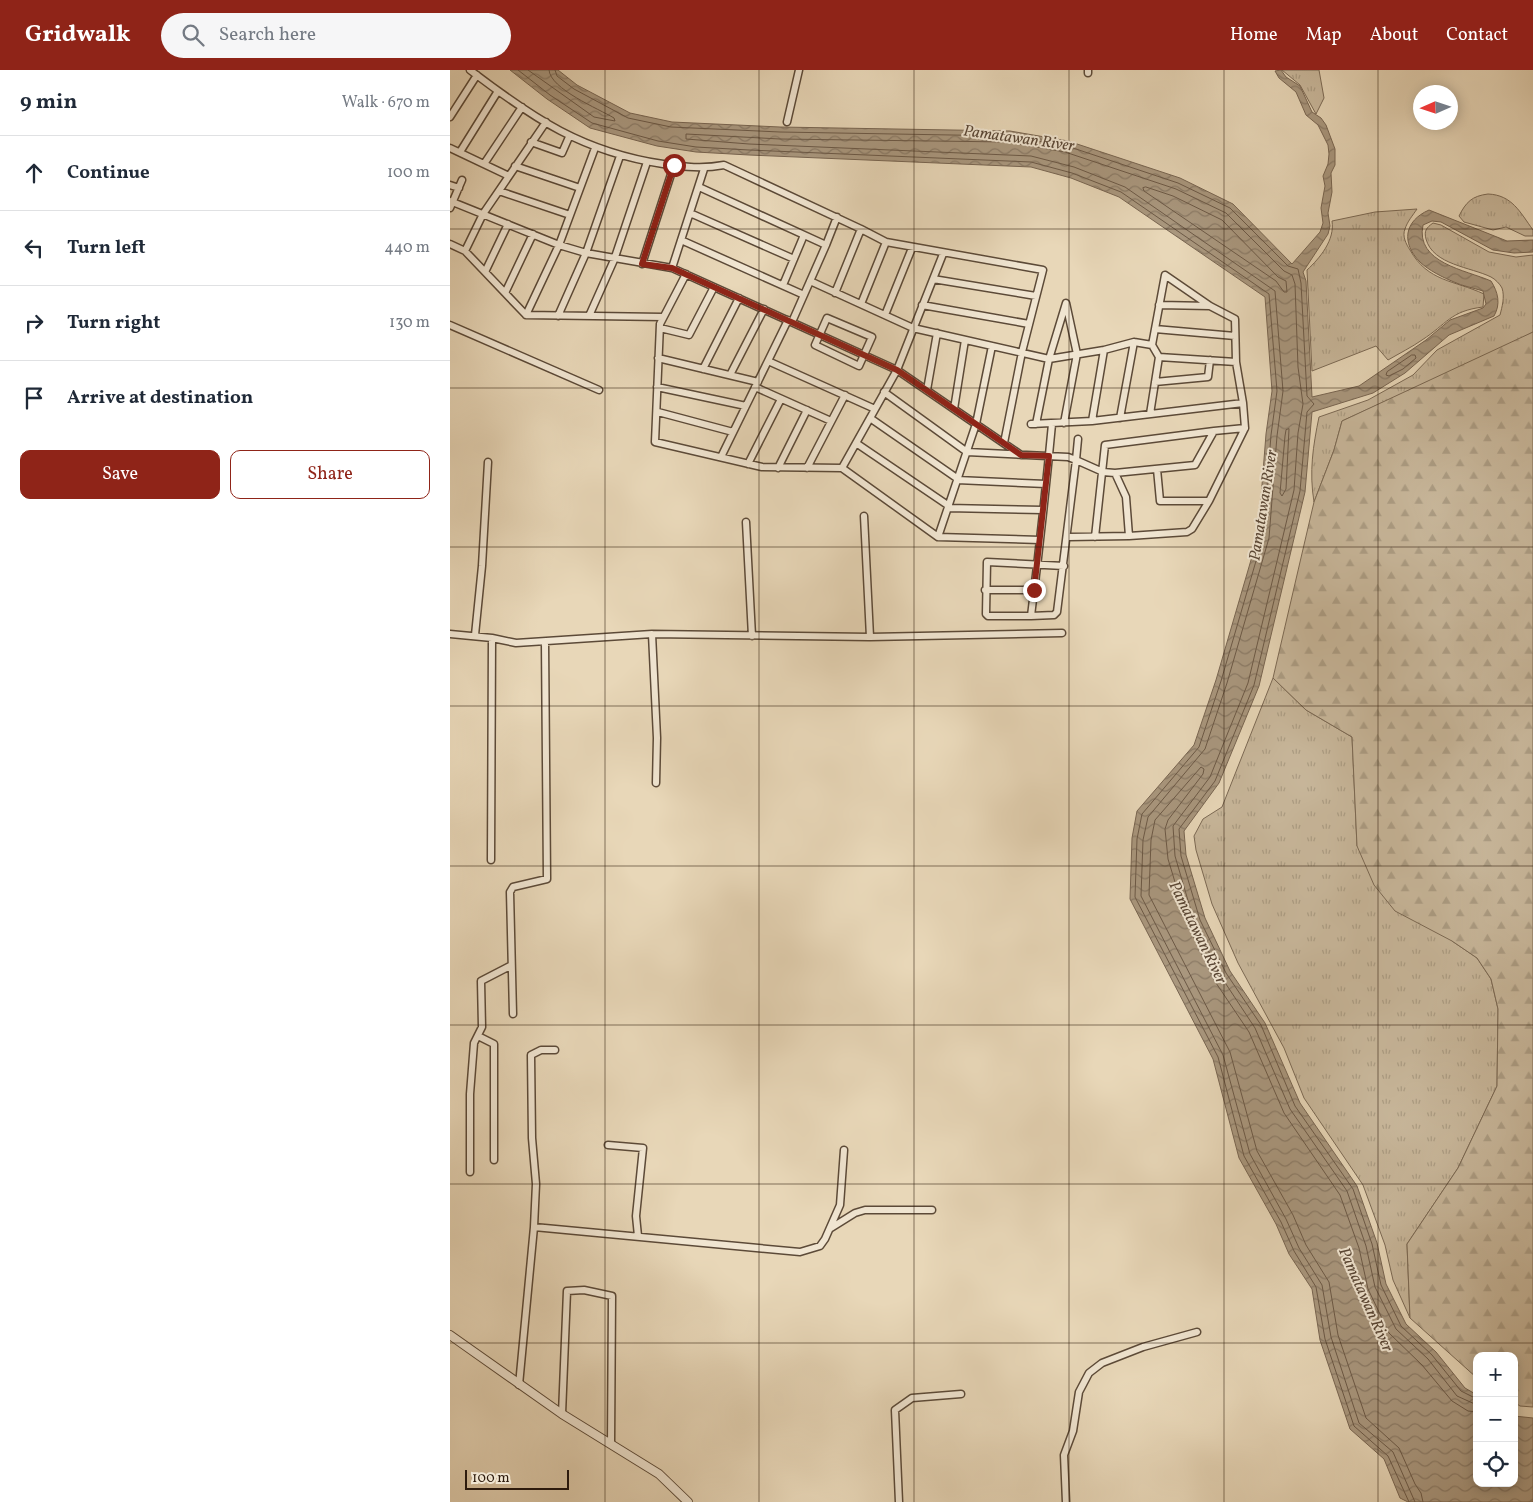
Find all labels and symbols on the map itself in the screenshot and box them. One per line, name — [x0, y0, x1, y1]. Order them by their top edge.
north arrow — [1413, 85, 1458, 130]
water label: Pamatawan River — [962, 120, 1077, 158]
route start — [663, 154, 686, 177]
water label: Pamatawan River — [1244, 447, 1284, 562]
route end — [1023, 579, 1046, 602]
water label: Pamatawan River — [1163, 878, 1232, 989]
water label: Pamatawan River — [1332, 1244, 1398, 1356]
scale bar — [465, 1467, 569, 1490]

